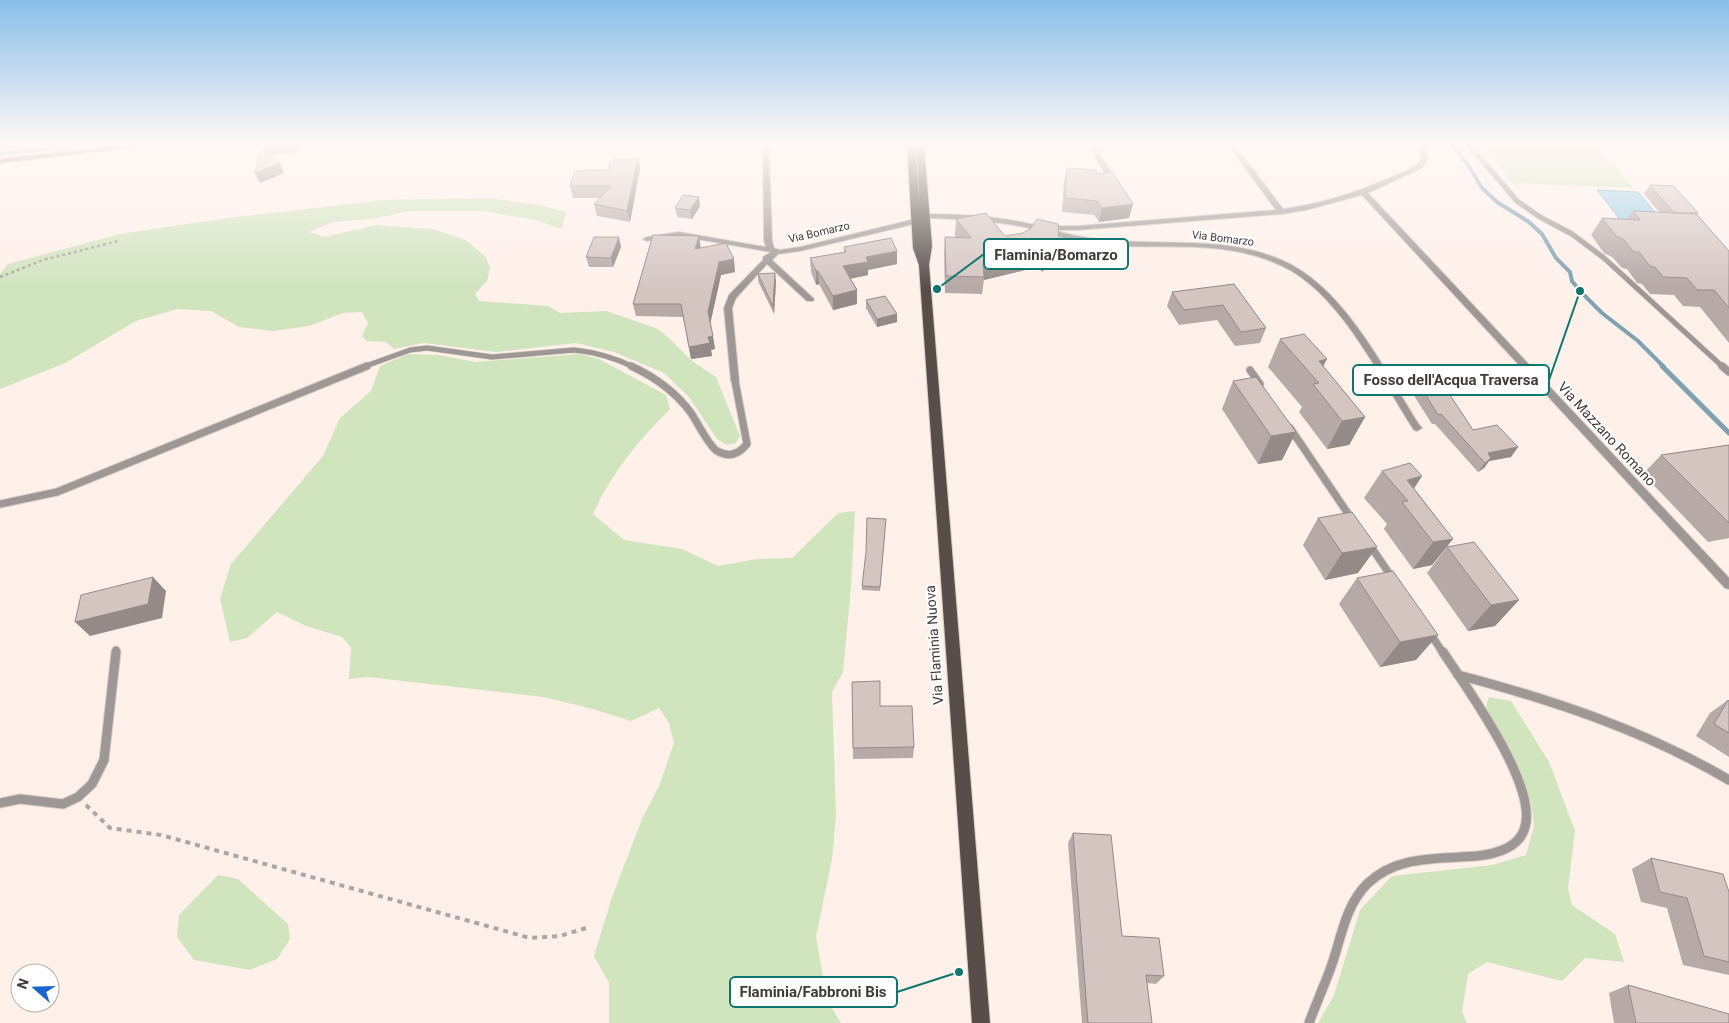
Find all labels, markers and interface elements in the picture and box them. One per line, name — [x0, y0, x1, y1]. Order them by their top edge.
street label: Via Bomarzo — [787, 219, 851, 246]
street label: Via Bomarzo — [1191, 228, 1255, 249]
callout: Flaminia/Bomarzo — [984, 239, 1128, 269]
text: Flaminia/Bomarzo — [994, 246, 1118, 264]
callout: Fosso dell'Acqua Traversa — [1353, 365, 1549, 395]
text: Fosso dell'Acqua Traversa — [1363, 371, 1539, 389]
street label: Via Mazzano Romano — [1555, 379, 1659, 489]
street label: Via Flaminia Nuova — [922, 585, 946, 705]
north arrow — [10, 963, 60, 1013]
text: N — [14, 976, 32, 991]
callout: Flaminia/Fabbroni Bis — [730, 977, 897, 1007]
text: Flaminia/Fabbroni Bis — [739, 983, 887, 1001]

